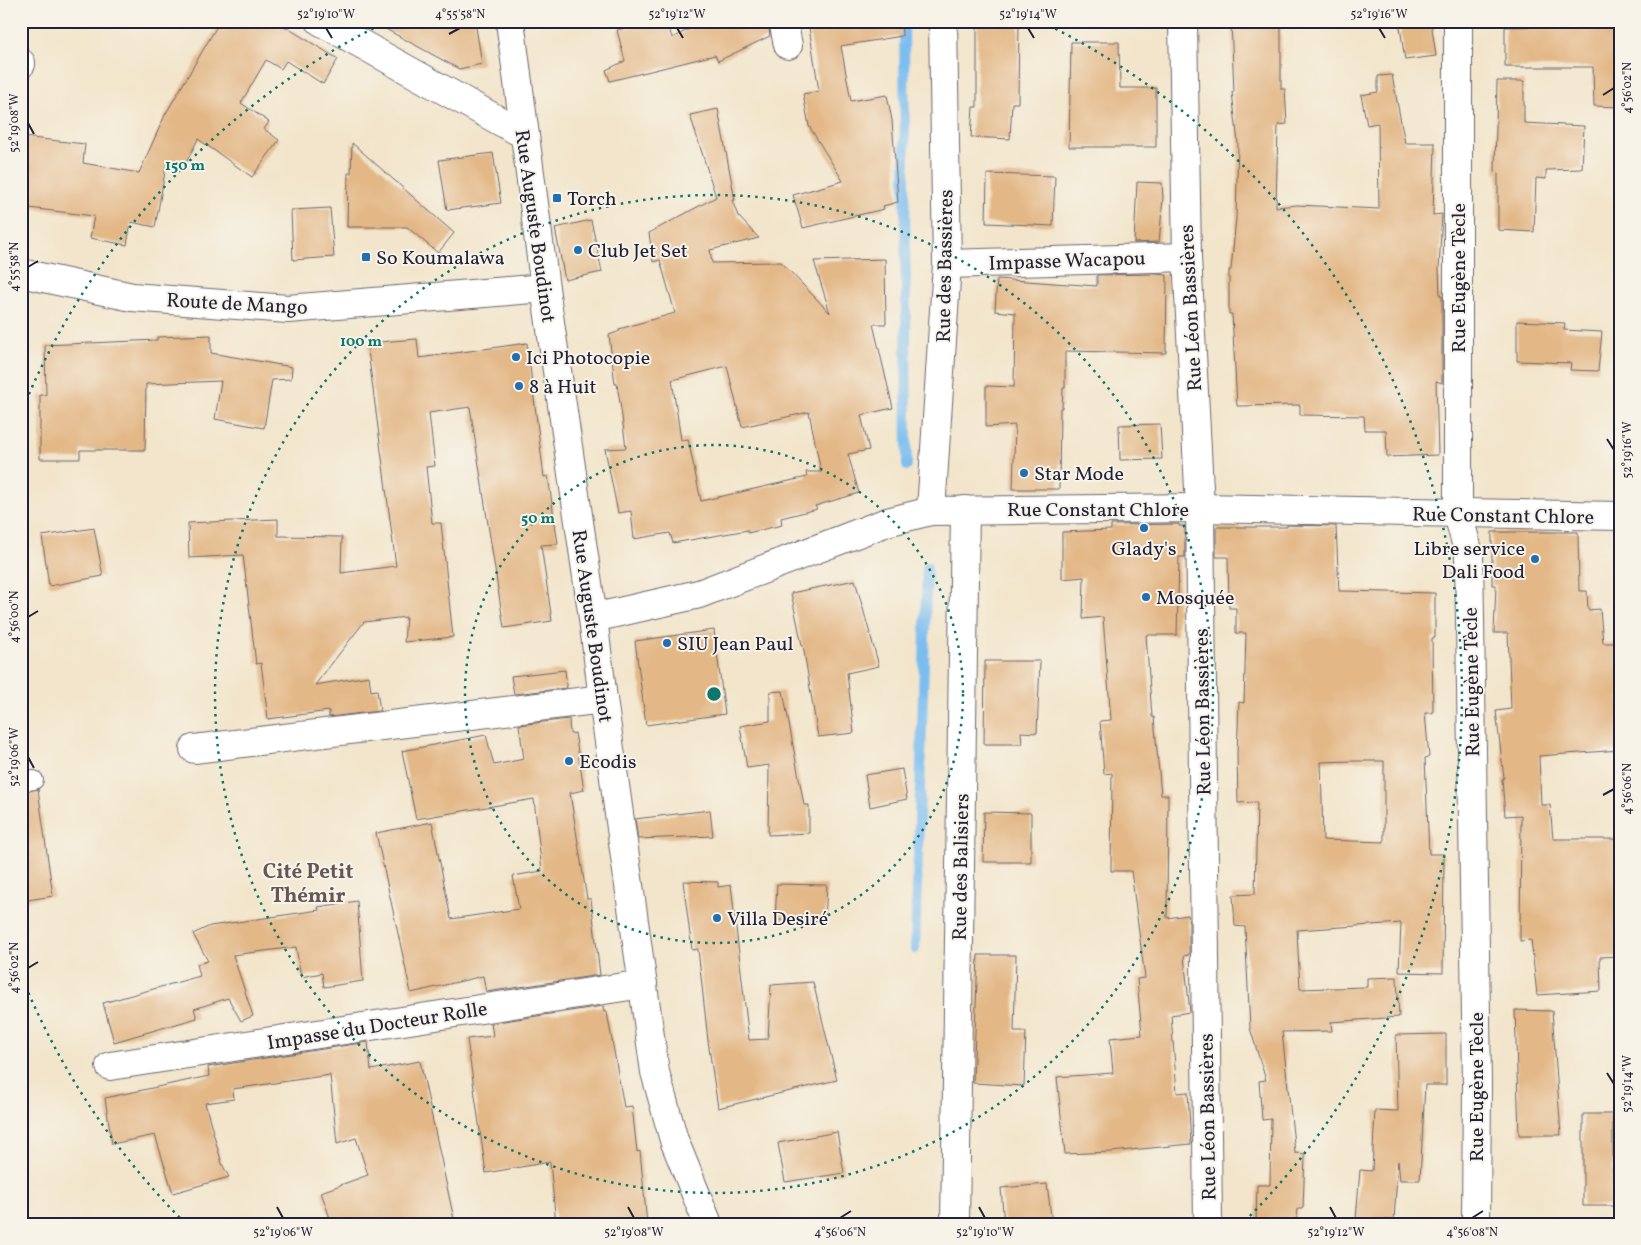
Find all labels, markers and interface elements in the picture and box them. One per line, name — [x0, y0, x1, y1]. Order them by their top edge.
text: 52°19'10"W — [297, 7, 355, 23]
text: 4°55'58"N — [435, 7, 485, 23]
text: 52°19'12"W — [648, 7, 706, 23]
text: 52°19'14"W — [999, 7, 1057, 23]
text: 52°19'16"W — [1351, 7, 1407, 23]
text: 4°56'02"N — [1620, 62, 1636, 114]
text: 52°19'08"W — [7, 93, 23, 153]
street label: Rue Auguste Boudinot — [507, 128, 561, 325]
text: 150 m — [165, 156, 205, 177]
place label: Torch — [567, 186, 617, 214]
street label: Rue des Bassières — [931, 189, 961, 343]
marker: Torch — [551, 192, 563, 204]
street label: Rue Eugène Tècle — [1446, 203, 1474, 353]
street label: Rue Léon Bassières — [1174, 224, 1210, 392]
place label: Club Jet Set — [588, 238, 688, 266]
text: 4°55'58"N — [7, 242, 23, 292]
marker: Club Jet Set — [572, 244, 584, 256]
place label: So Koumalawa — [376, 245, 505, 273]
street label: Impasse Wacapou — [988, 245, 1146, 279]
marker: So Koumalawa — [360, 251, 372, 263]
street label: Route de Mango — [165, 287, 308, 323]
text: 100 m — [340, 332, 383, 353]
place label: Ici Photocopie — [526, 345, 650, 373]
marker: Ici Photocopie — [510, 351, 522, 363]
place label: 8 à Huit — [529, 374, 597, 402]
marker: 8 à Huit — [513, 380, 525, 392]
text: 52°19'16"W — [1620, 422, 1636, 478]
place label: Star Mode — [1034, 461, 1124, 489]
marker: Star Mode — [1018, 467, 1030, 479]
street label: Rue Constant Chlore — [1007, 497, 1189, 525]
street label: Rue Constant Chlore — [1412, 501, 1594, 533]
text: 50 m — [521, 509, 555, 530]
marker: Glady's — [1138, 522, 1150, 534]
street label: Rue Auguste Boudinot — [564, 528, 618, 725]
place label: Glady's — [1111, 536, 1177, 564]
place label: Libre service Dali Food — [1414, 536, 1525, 587]
marker: Libre service Dali Food — [1529, 553, 1541, 565]
place label: Mosquée — [1156, 585, 1235, 613]
text: 4°56'00"N — [7, 591, 23, 643]
marker: Mosquée — [1140, 591, 1152, 603]
street label: Rue Eugène Tècle — [1458, 607, 1488, 757]
street label: Rue Léon Bassières — [1189, 628, 1219, 796]
place label: SIU Jean Paul — [677, 631, 793, 659]
marker: SIU Jean Paul — [661, 637, 673, 649]
centre of rings — [705, 685, 723, 703]
text: 52°19'06"W — [7, 727, 23, 787]
place label: Ecodis — [579, 749, 636, 777]
marker: Ecodis — [563, 755, 575, 767]
text: 4°56'06"N — [1620, 763, 1636, 815]
street label: Rue des Balisiers — [947, 793, 977, 941]
district label: Cité Petit Thémir — [263, 858, 353, 911]
place label: Villa Desiré — [727, 906, 828, 934]
marker: Villa Desiré — [711, 912, 723, 924]
text: 4°56'02"N — [7, 942, 23, 994]
street label: Impasse du Docteur Rolle — [265, 996, 489, 1058]
street label: Rue Eugène Tècle — [1464, 1012, 1492, 1162]
street label: Rue Léon Bassières — [1194, 1033, 1224, 1201]
text: 52°19'14"W — [1620, 1055, 1636, 1113]
text: 52°19'06"W — [253, 1225, 313, 1241]
text: 52°19'08"W — [604, 1225, 664, 1241]
text: 4°56'06"N — [814, 1225, 866, 1241]
text: 52°19'10"W — [956, 1225, 1014, 1241]
text: 52°19'12"W — [1307, 1225, 1365, 1241]
text: 4°56'08"N — [1446, 1225, 1498, 1241]

